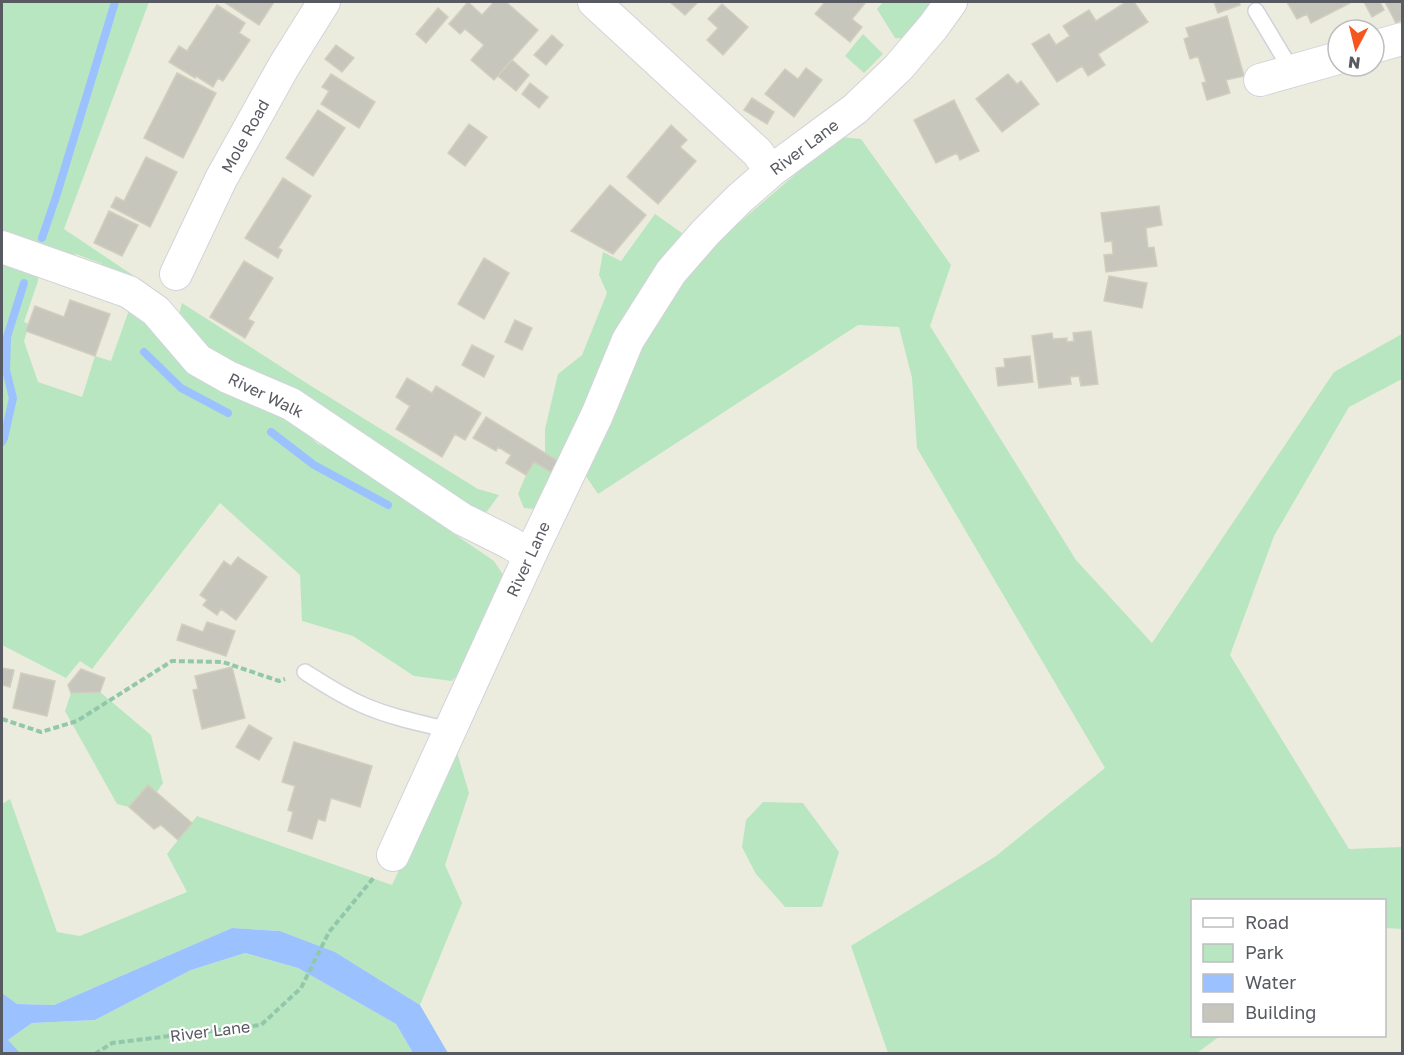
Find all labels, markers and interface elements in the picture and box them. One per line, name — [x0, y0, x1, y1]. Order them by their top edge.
north arrow — [1326, 18, 1386, 78]
text: N — [1347, 52, 1361, 74]
street label: Mole Road — [217, 96, 273, 176]
street label: River Lane — [766, 115, 842, 179]
street label: River Walk — [225, 368, 307, 422]
street label: River Lane — [502, 518, 554, 600]
legend — [1191, 899, 1386, 1037]
text: Road — [1245, 911, 1289, 933]
text: Park — [1245, 941, 1284, 963]
text: Water — [1245, 971, 1296, 993]
text: Building — [1245, 1001, 1316, 1023]
street label: River Lane — [169, 1016, 251, 1046]

